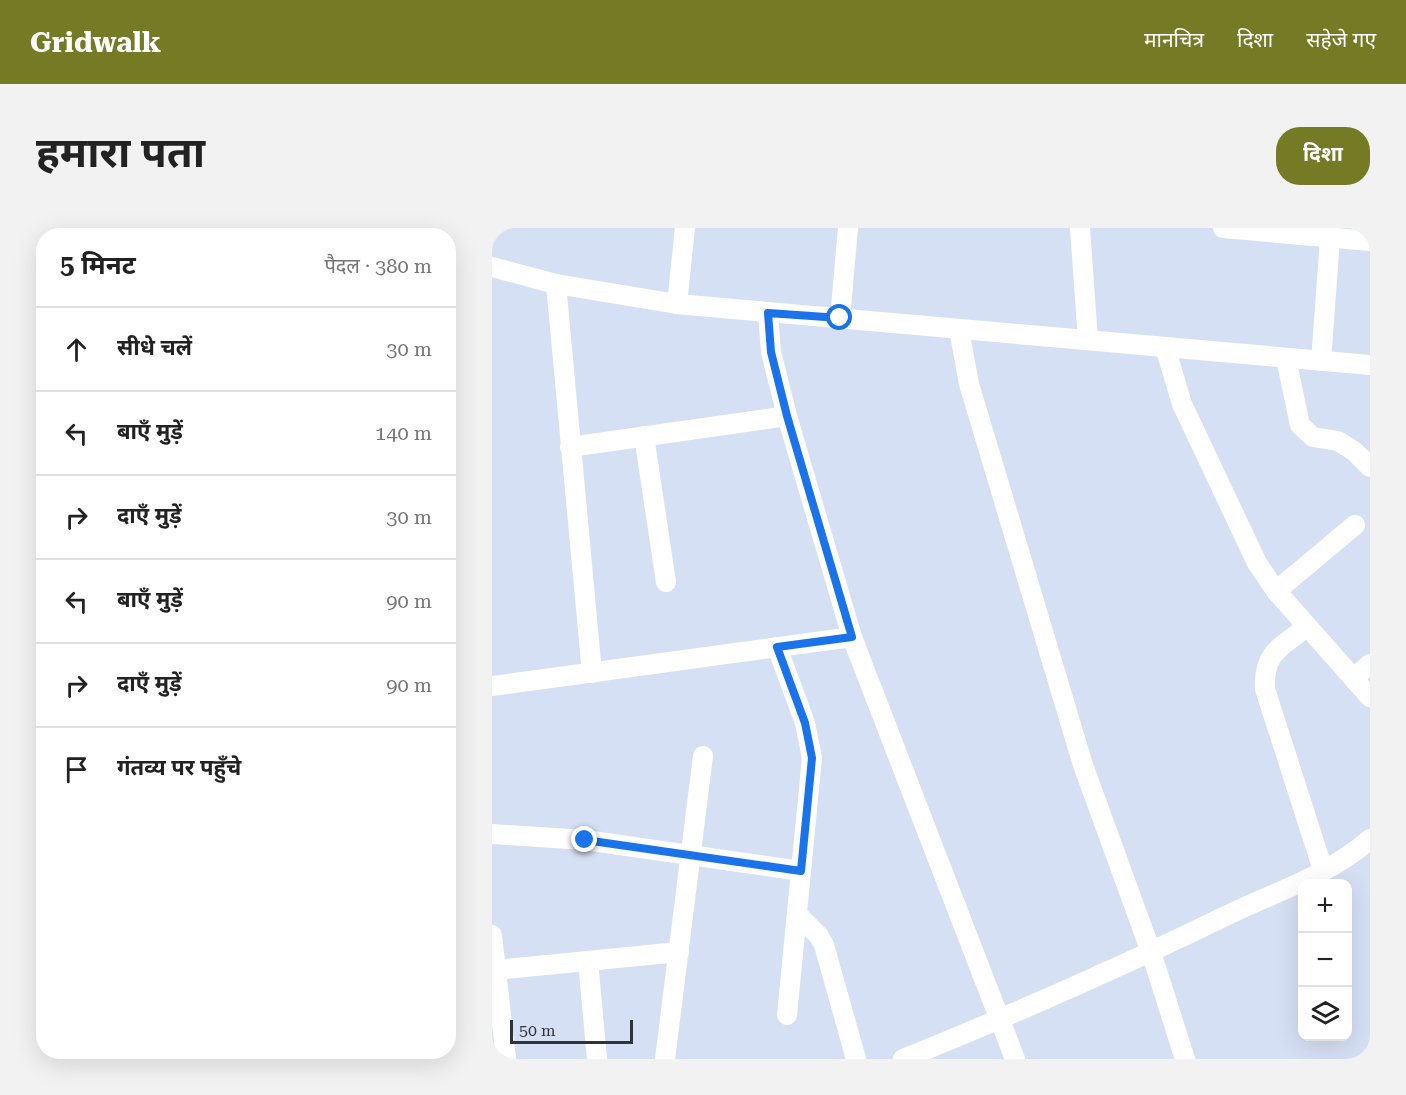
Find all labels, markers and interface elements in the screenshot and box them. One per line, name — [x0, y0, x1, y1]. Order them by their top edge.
text: Gridwalk — [30, 26, 161, 59]
text: मानचित्र — [1144, 28, 1204, 52]
text: दिशा — [1237, 28, 1273, 52]
text: सहेजे गए — [1306, 28, 1376, 52]
button: दिशा — [1276, 127, 1370, 185]
text: हमारा पता — [36, 128, 205, 177]
text: 5 मिनट — [60, 250, 136, 280]
text: पैदल · 380 m — [324, 254, 432, 278]
route start — [826, 304, 852, 330]
icon: ahead — [60, 333, 93, 366]
text: सीधे चलें — [117, 335, 192, 360]
text: 30 m — [386, 337, 432, 361]
icon: left — [60, 417, 93, 450]
text: बाएँ मुड़ें — [117, 419, 183, 444]
text: 140 m — [375, 421, 432, 445]
icon: right — [60, 501, 93, 534]
text: दाएँ मुड़ें — [117, 503, 182, 528]
text: 30 m — [386, 505, 432, 529]
icon: left — [60, 585, 93, 618]
text: बाएँ मुड़ें — [117, 587, 183, 612]
text: 90 m — [386, 589, 432, 613]
icon: right — [60, 669, 93, 702]
text: दाएँ मुड़ें — [117, 671, 182, 696]
text: 90 m — [386, 673, 432, 697]
icon: arrive — [60, 753, 93, 786]
text: गंतव्य पर पहुँचे — [117, 755, 241, 780]
route end — [571, 826, 597, 852]
map controls — [1298, 879, 1352, 1041]
button: + — [1298, 879, 1352, 933]
button: − — [1298, 933, 1352, 987]
button: layers — [1298, 987, 1352, 1041]
scale bar — [510, 1017, 633, 1044]
text: 50 m — [519, 1021, 556, 1040]

